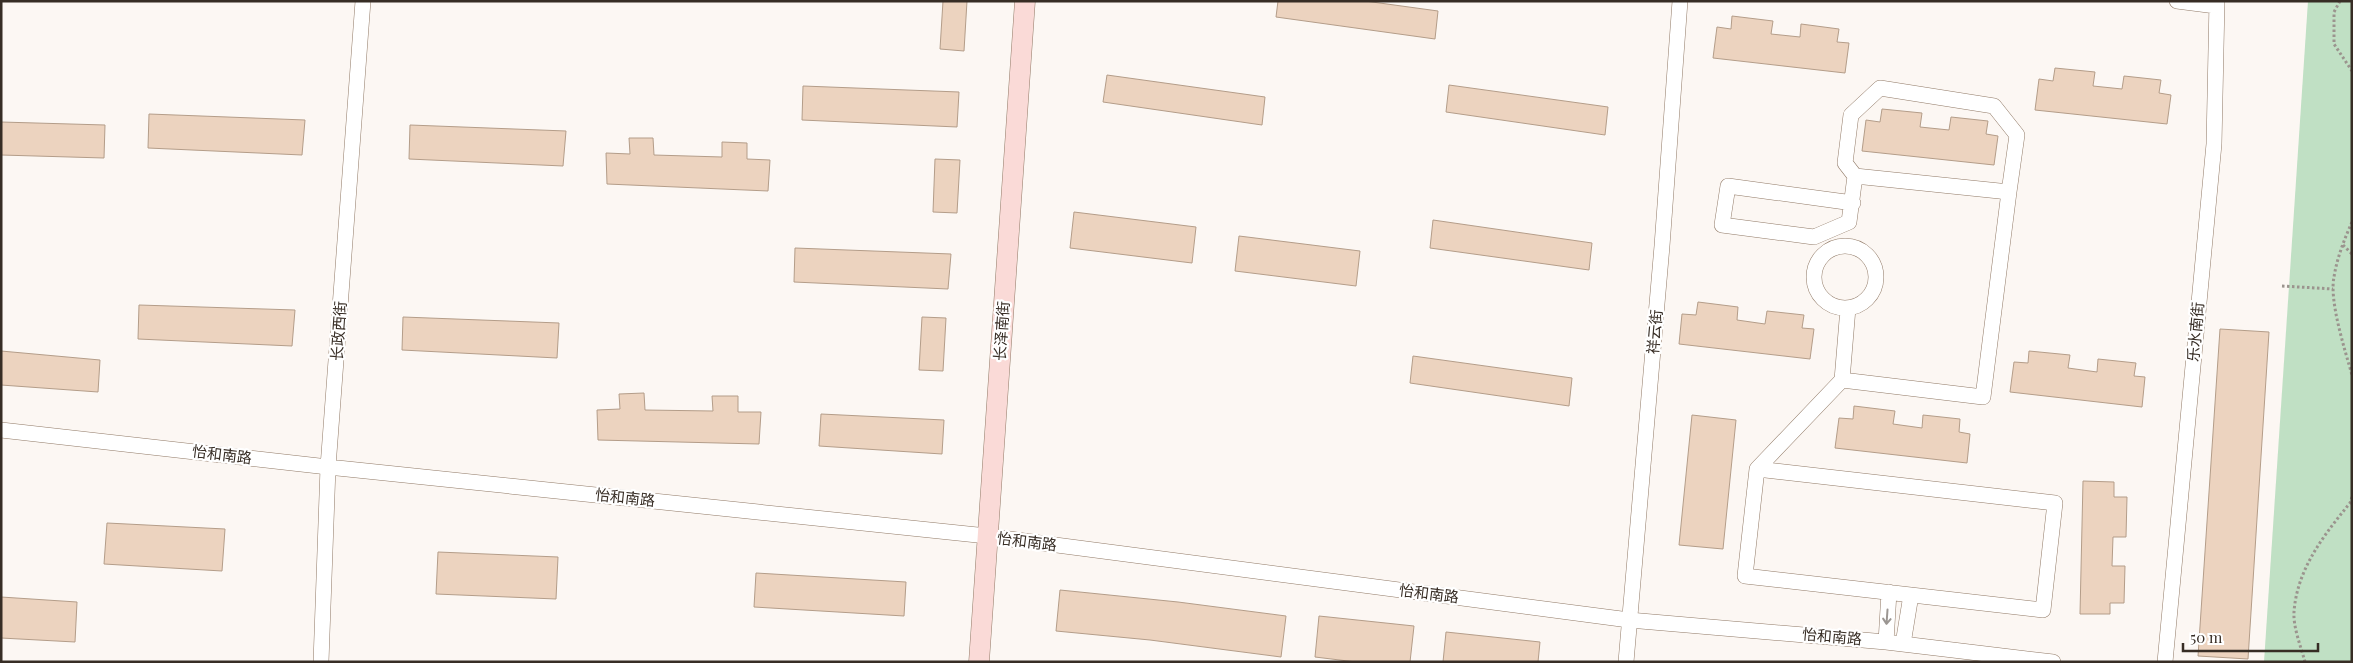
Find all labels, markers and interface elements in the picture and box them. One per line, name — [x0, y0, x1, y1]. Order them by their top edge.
street label: 长政西街 — [326, 300, 350, 362]
street label: 长泽南街 — [989, 300, 1013, 362]
street label: 乐水南街 — [2182, 301, 2208, 363]
street label: 祥云街 — [1642, 309, 1666, 355]
street label: 怡和南路 — [191, 440, 253, 468]
street label: 怡和南路 — [594, 484, 656, 510]
street label: 怡和南路 — [996, 527, 1058, 555]
street label: 怡和南路 — [1398, 579, 1460, 607]
one-way arrow — [1883, 609, 1892, 625]
scale bar — [2183, 620, 2318, 652]
street label: 怡和南路 — [1801, 623, 1863, 649]
text: 50 m — [2190, 627, 2223, 647]

